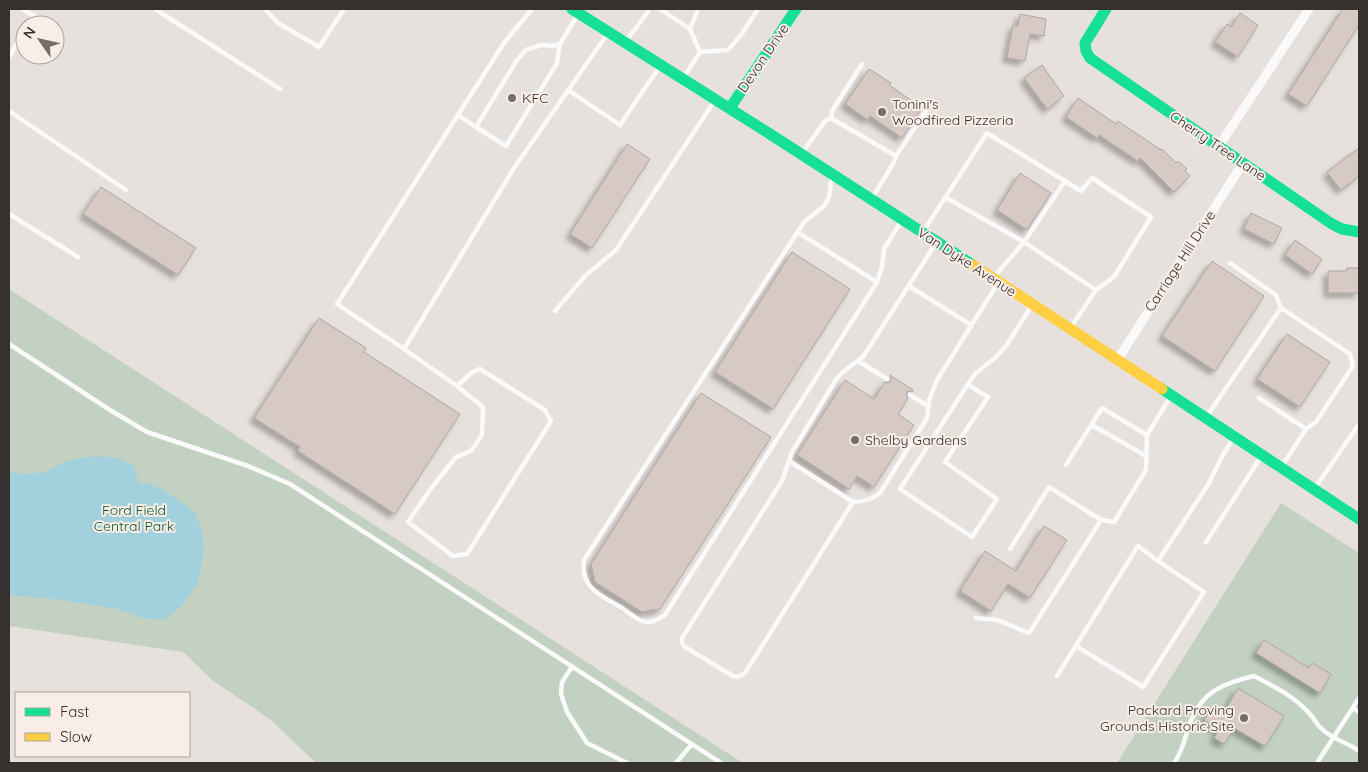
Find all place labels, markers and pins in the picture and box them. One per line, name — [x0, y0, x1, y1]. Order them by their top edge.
place label: KFC — [522, 89, 548, 107]
marker: KFC — [506, 92, 518, 104]
place label: Tonini's Woodfired Pizzeria — [892, 95, 1013, 129]
marker: Tonini's Woodfired Pizzeria — [876, 106, 888, 118]
place label: Shelby Gardens — [865, 431, 967, 449]
marker: Shelby Gardens — [849, 434, 861, 446]
place label: Packard Proving Grounds Historic Site — [1100, 701, 1234, 735]
marker: Packard Proving Grounds Historic Site — [1238, 712, 1250, 724]

